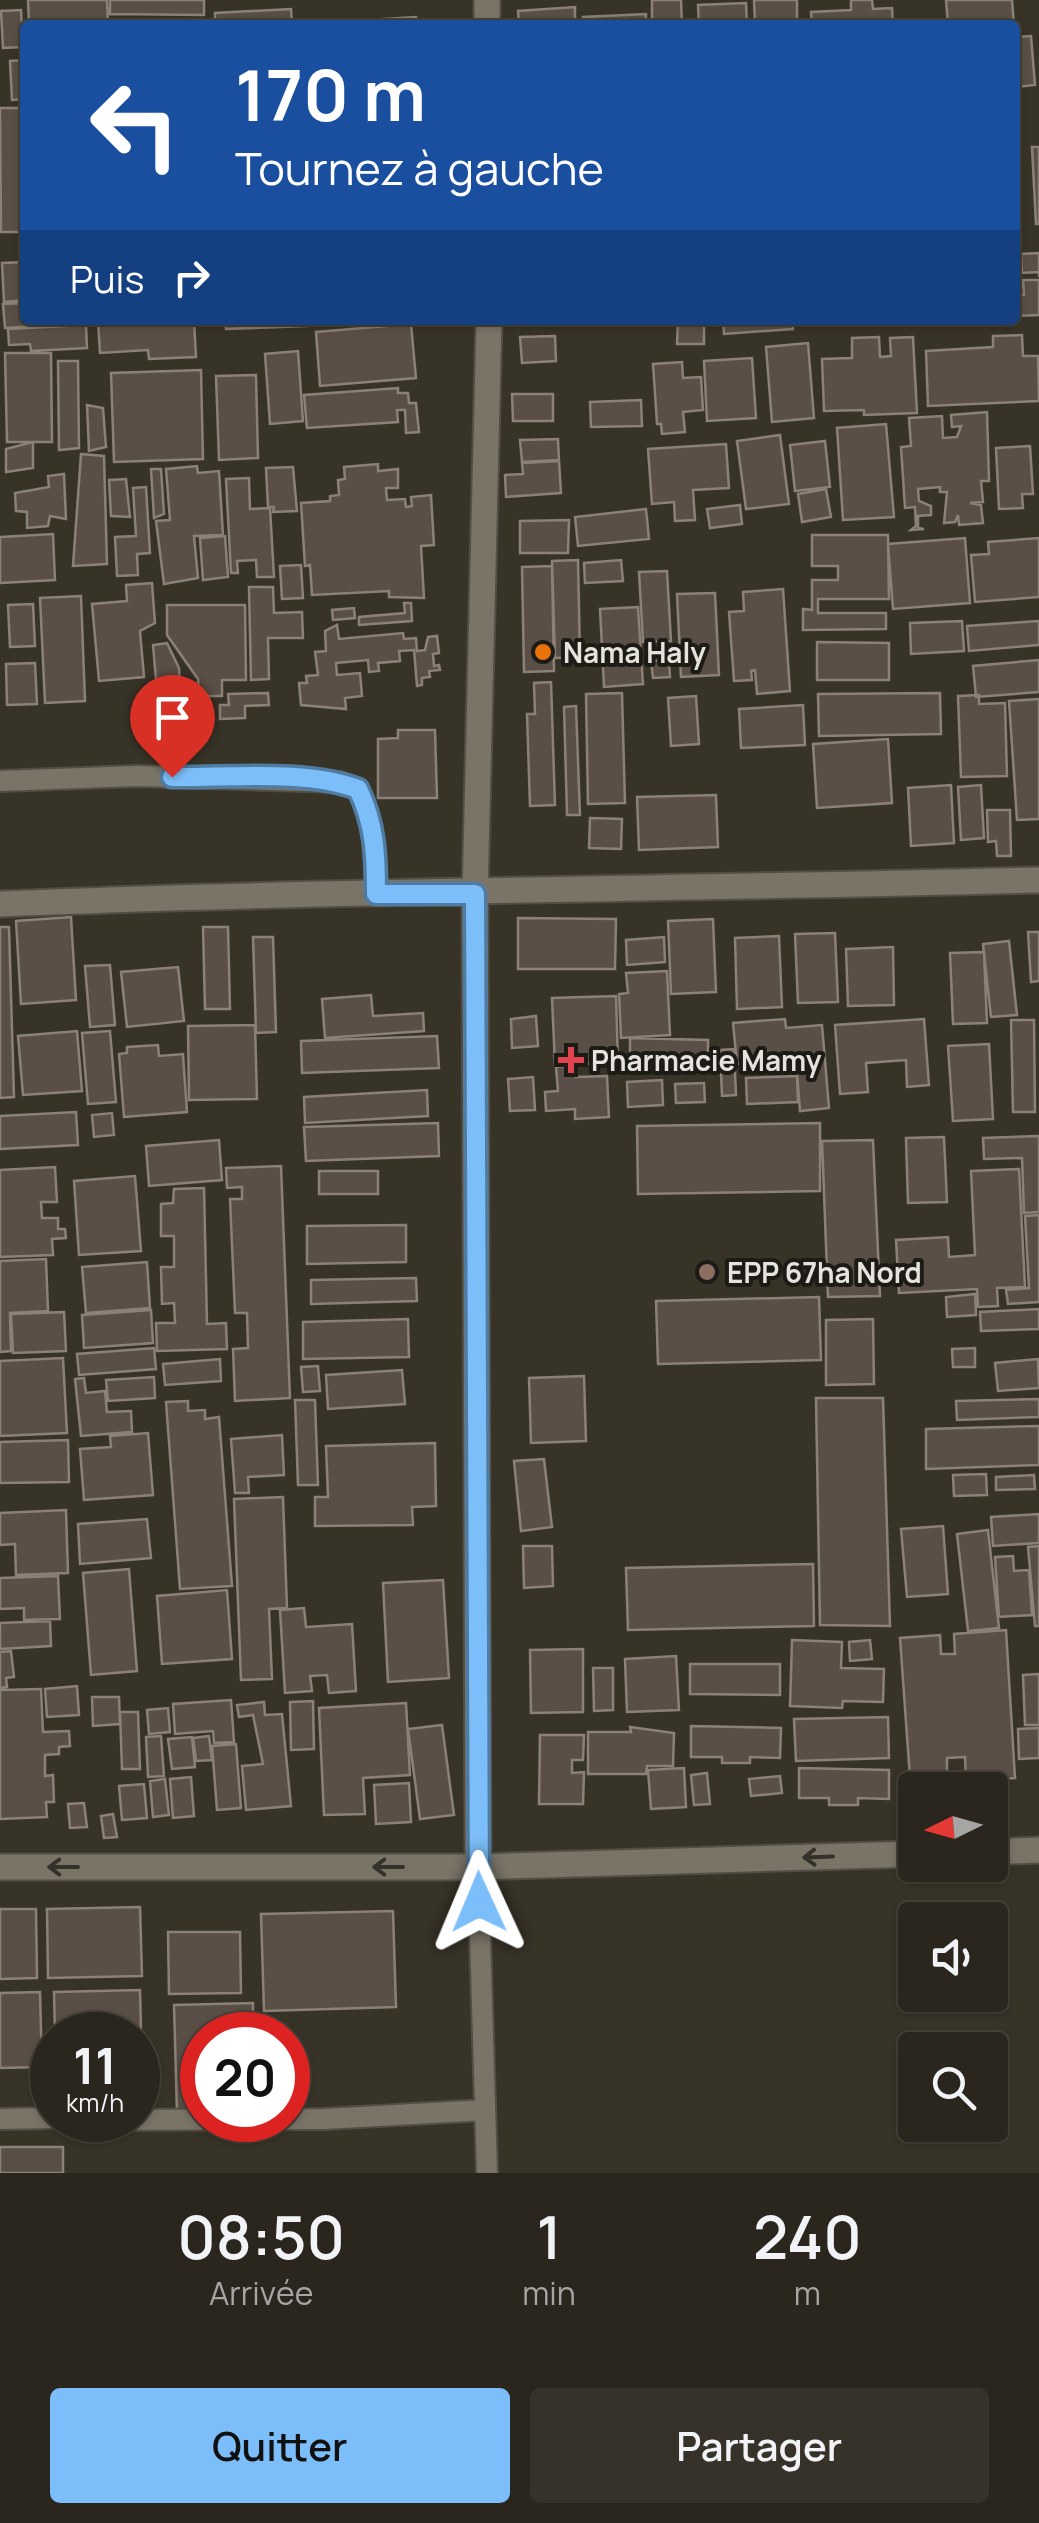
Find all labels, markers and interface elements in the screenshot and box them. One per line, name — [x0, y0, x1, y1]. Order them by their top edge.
text: 170 m — [235, 46, 426, 142]
icon: left — [70, 60, 200, 190]
text: Tournez à gauche — [235, 137, 604, 199]
icon: right — [164, 250, 219, 305]
text: Puis — [70, 252, 144, 304]
place label: Nama Haly — [563, 633, 706, 671]
marker: Nama Haly — [532, 641, 554, 663]
pin — [130, 675, 215, 778]
icon: arrive — [145, 690, 200, 745]
place label: Pharmacie Mamy — [591, 1041, 822, 1079]
marker: Pharmacie Mamy — [560, 1049, 582, 1071]
place label: EPP 67ha Nord — [727, 1253, 922, 1291]
marker: EPP 67ha Nord — [696, 1261, 718, 1283]
north arrow — [898, 1772, 1008, 1882]
map controls — [898, 1772, 1008, 2142]
one-way arrow — [802, 1847, 834, 1866]
position arrow — [427, 1850, 531, 1954]
one-way arrow — [47, 1858, 80, 1876]
one-way arrow — [372, 1858, 404, 1876]
button: sound — [898, 1902, 1008, 2012]
speed limit sign: 20 — [180, 2012, 310, 2142]
text: 11 — [73, 2031, 117, 2099]
button: search — [898, 2032, 1008, 2142]
text: km/h — [66, 2085, 124, 2120]
text: 08:50 — [177, 2195, 345, 2277]
text: 1 — [536, 2195, 562, 2277]
text: 240 — [753, 2195, 862, 2277]
text: Arrivée — [209, 2271, 313, 2315]
text: min — [522, 2271, 576, 2315]
text: m — [794, 2271, 821, 2315]
button: Quitter — [50, 2388, 510, 2503]
button: Partager — [530, 2388, 989, 2503]

